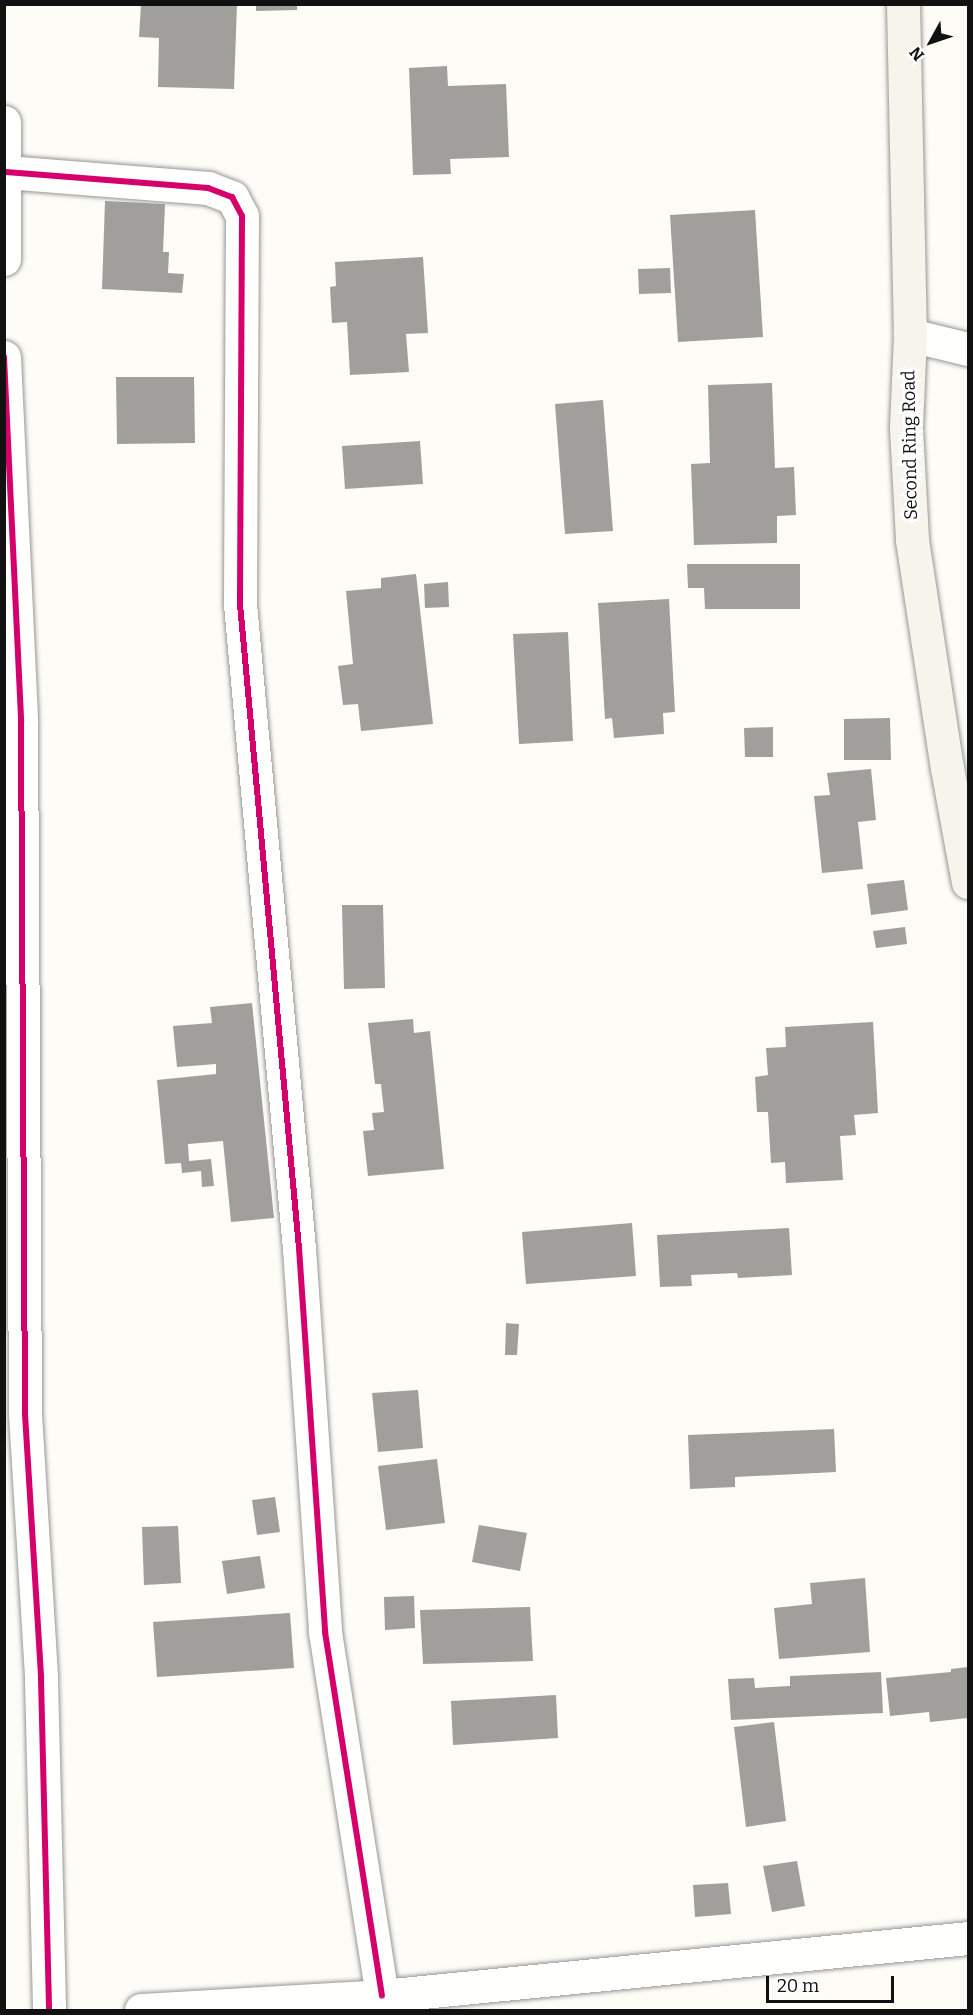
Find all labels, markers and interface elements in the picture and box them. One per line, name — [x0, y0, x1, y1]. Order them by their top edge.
north arrow — [901, 12, 961, 72]
text: N — [906, 43, 928, 65]
street label: Second Ring Road — [898, 370, 922, 520]
scale bar — [769, 1964, 896, 2002]
text: 20 m — [777, 1975, 819, 1997]

